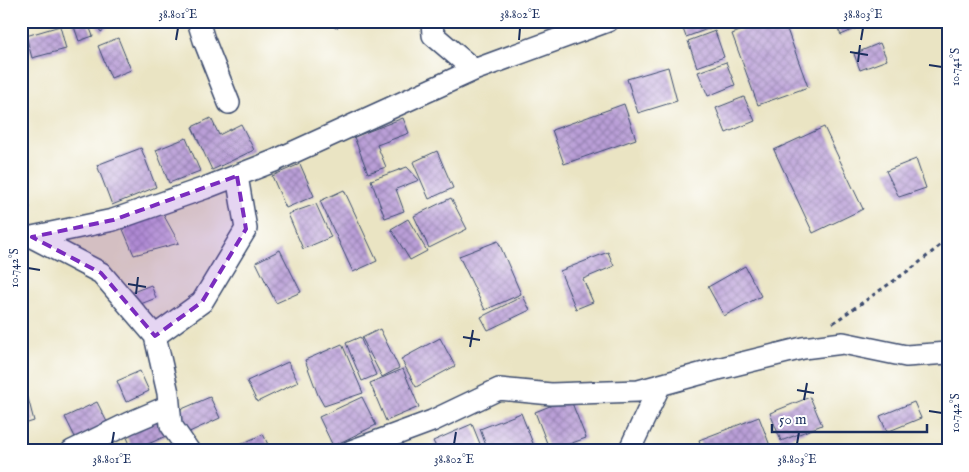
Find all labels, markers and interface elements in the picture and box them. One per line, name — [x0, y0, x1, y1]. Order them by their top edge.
text: 38.801°E — [159, 7, 197, 22]
text: 38.802°E — [500, 7, 540, 22]
text: 38.803°E — [844, 7, 882, 22]
text: 10.741°S — [948, 48, 963, 86]
text: 10.742°S — [7, 248, 22, 288]
text: 10.742°S — [948, 393, 963, 433]
scale bar — [772, 402, 926, 434]
text: 50 m — [779, 410, 807, 429]
text: 38.801°E — [93, 452, 131, 467]
text: 38.802°E — [434, 452, 474, 467]
text: 38.803°E — [778, 452, 816, 467]

